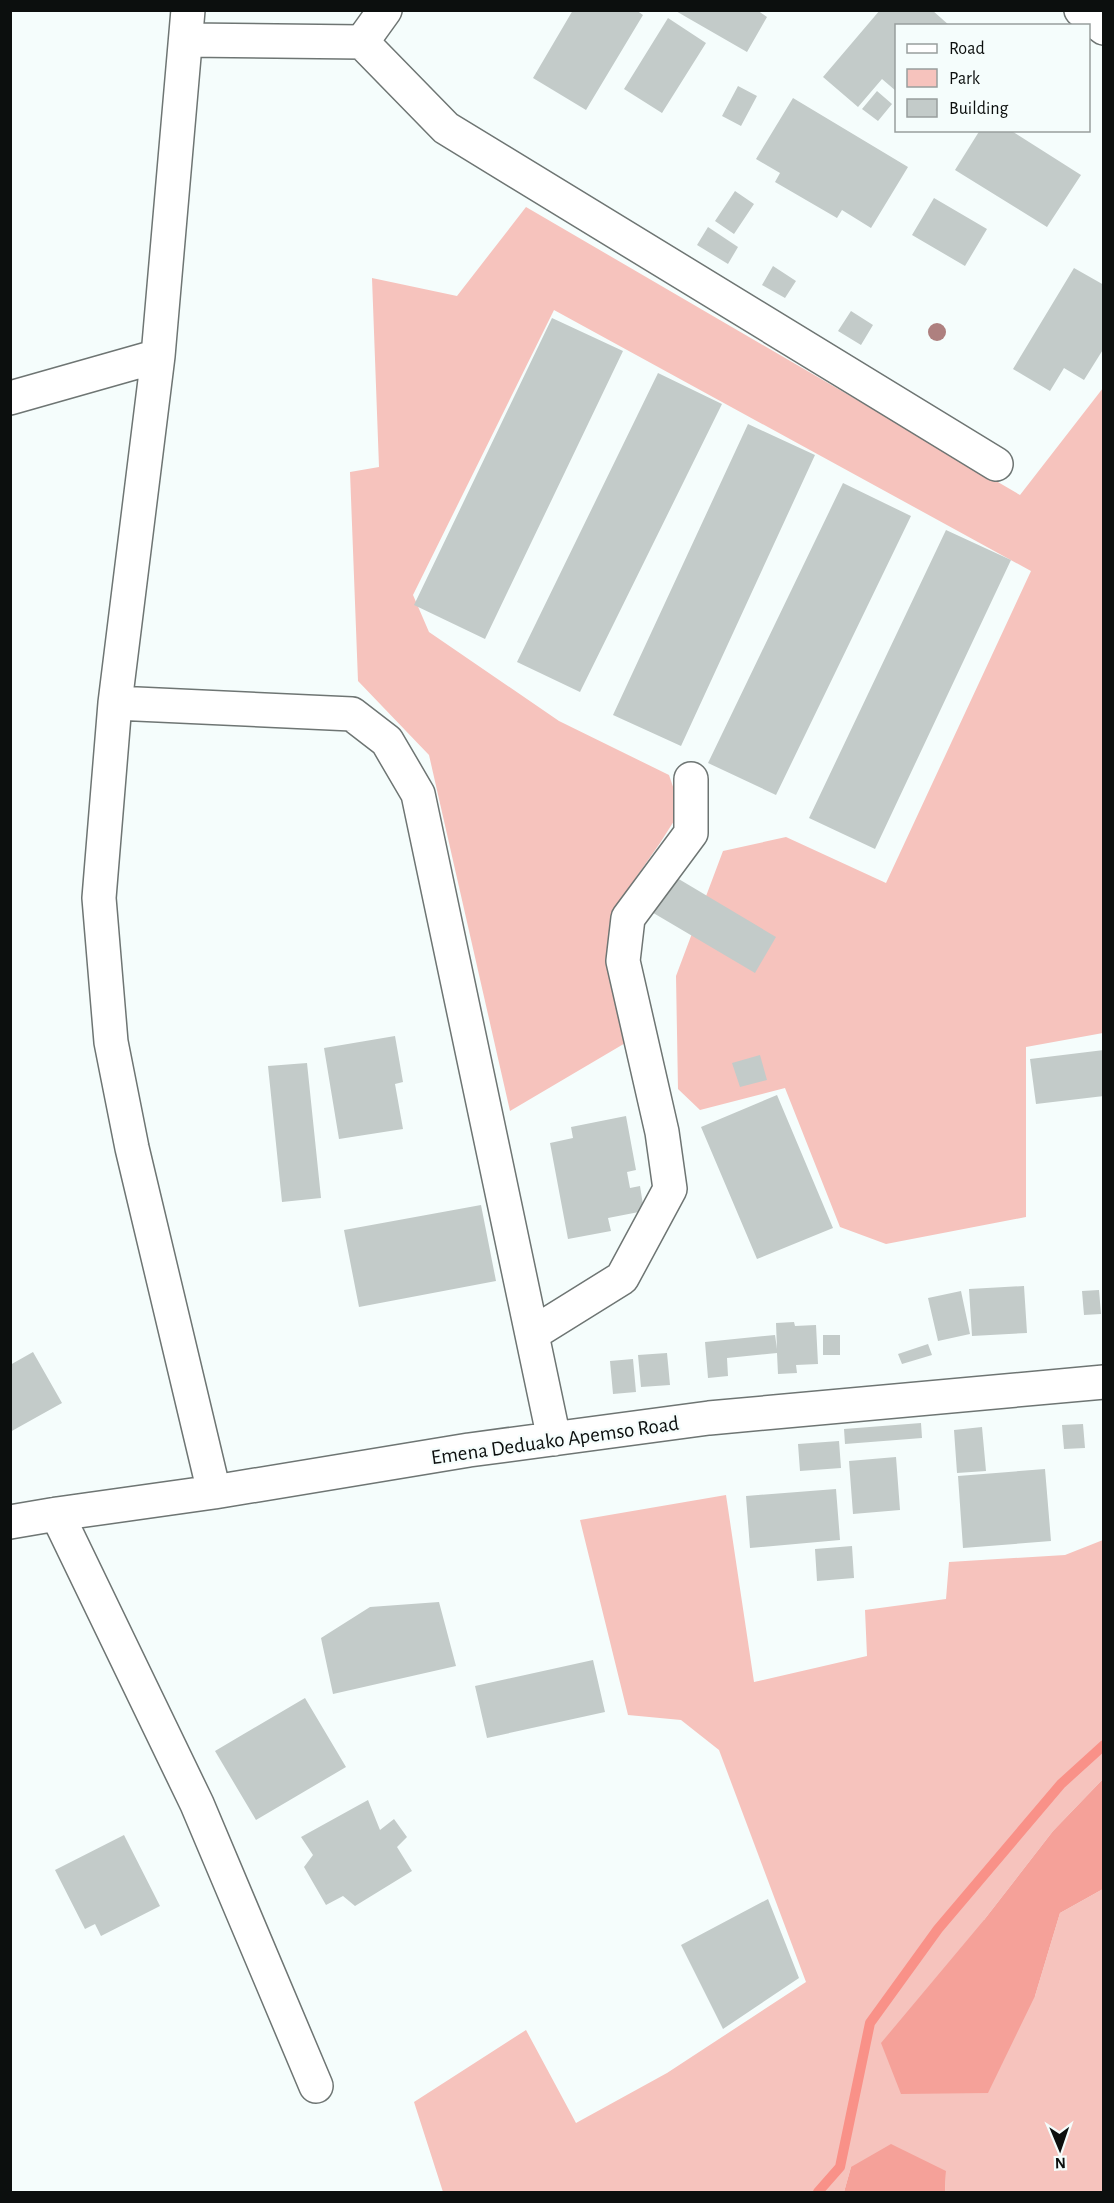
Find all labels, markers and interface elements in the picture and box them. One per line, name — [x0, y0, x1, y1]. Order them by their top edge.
legend — [895, 24, 1090, 132]
text: Road — [949, 40, 985, 58]
text: Park — [949, 70, 981, 88]
text: Building — [949, 100, 1009, 118]
street label: Emena Deduako Apemso Road — [430, 1413, 681, 1468]
north arrow — [1030, 2119, 1090, 2179]
text: N — [1055, 2155, 1066, 2171]

